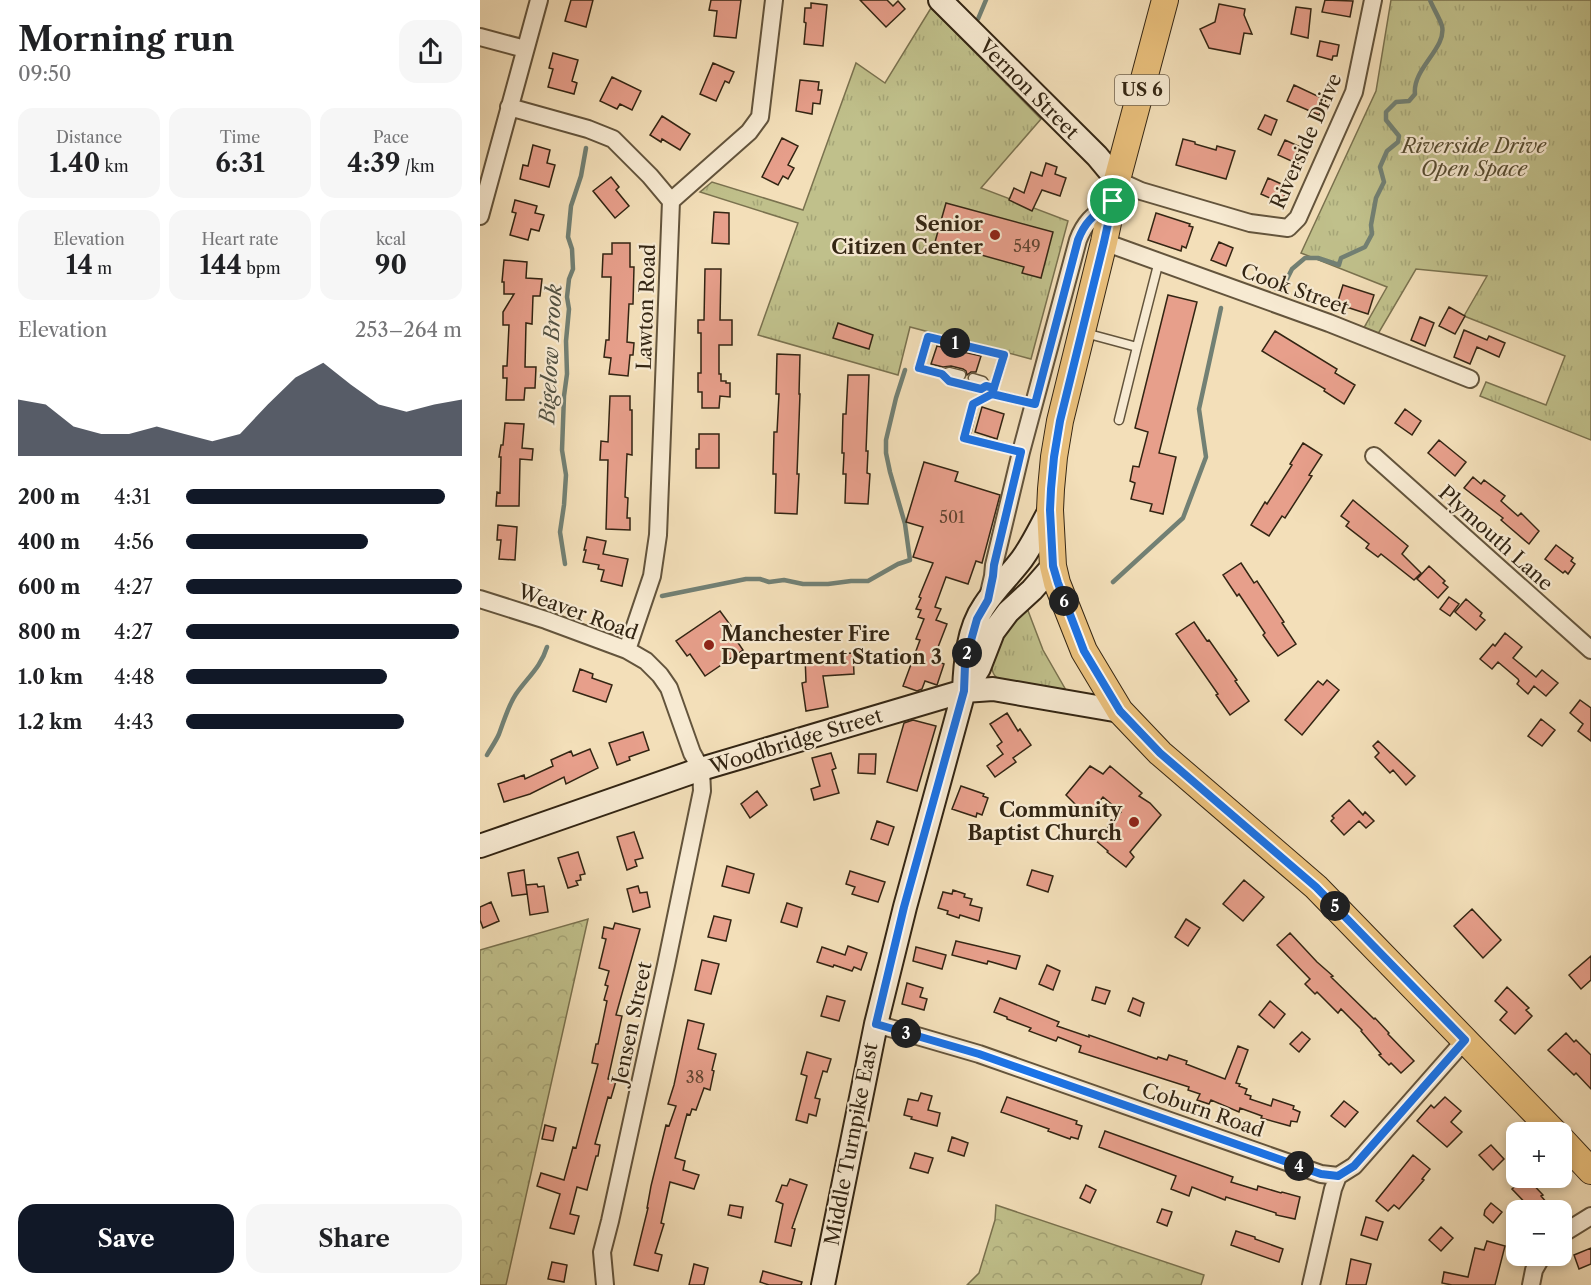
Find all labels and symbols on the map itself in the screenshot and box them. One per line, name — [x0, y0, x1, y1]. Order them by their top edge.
street label: Vernon Street — [973, 33, 1084, 144]
street label: Riverside Drive — [1265, 69, 1347, 213]
road number: US 6 — [1115, 75, 1169, 105]
park label: Riverside Drive Open Space — [1400, 134, 1548, 181]
pin — [1087, 175, 1138, 226]
place label: Senior Citizen Center — [831, 212, 983, 259]
marker: Senior Citizen Center — [988, 228, 1002, 242]
house number: 549 — [1013, 236, 1041, 256]
street label: Lawton Road — [632, 243, 660, 371]
street label: Cook Street — [1238, 258, 1352, 320]
water label: Bigelow Brook — [534, 283, 567, 427]
pin: 1 — [940, 328, 970, 358]
street label: Plymouth Lane — [1434, 480, 1558, 596]
house number: 501 — [939, 507, 965, 527]
street label: Weaver Road — [514, 579, 641, 645]
pin: 6 — [1049, 586, 1079, 616]
place label: Manchester Fire Department Station 3 — [721, 622, 942, 669]
marker: Manchester Fire Department Station 3 — [702, 638, 716, 652]
pin: 2 — [952, 638, 982, 668]
street label: Woodbridge Street — [706, 703, 885, 779]
place label: Community Baptist Church — [968, 798, 1123, 845]
marker: Community Baptist Church — [1127, 815, 1141, 829]
pin: 5 — [1320, 891, 1350, 921]
street label: Jensen Street — [607, 959, 657, 1090]
pin: 3 — [891, 1018, 921, 1048]
street label: Middle Turnpike East — [820, 1041, 882, 1247]
house number: 38 — [686, 1067, 704, 1087]
street label: Coburn Road — [1139, 1078, 1267, 1142]
pin: 4 — [1284, 1151, 1314, 1181]

